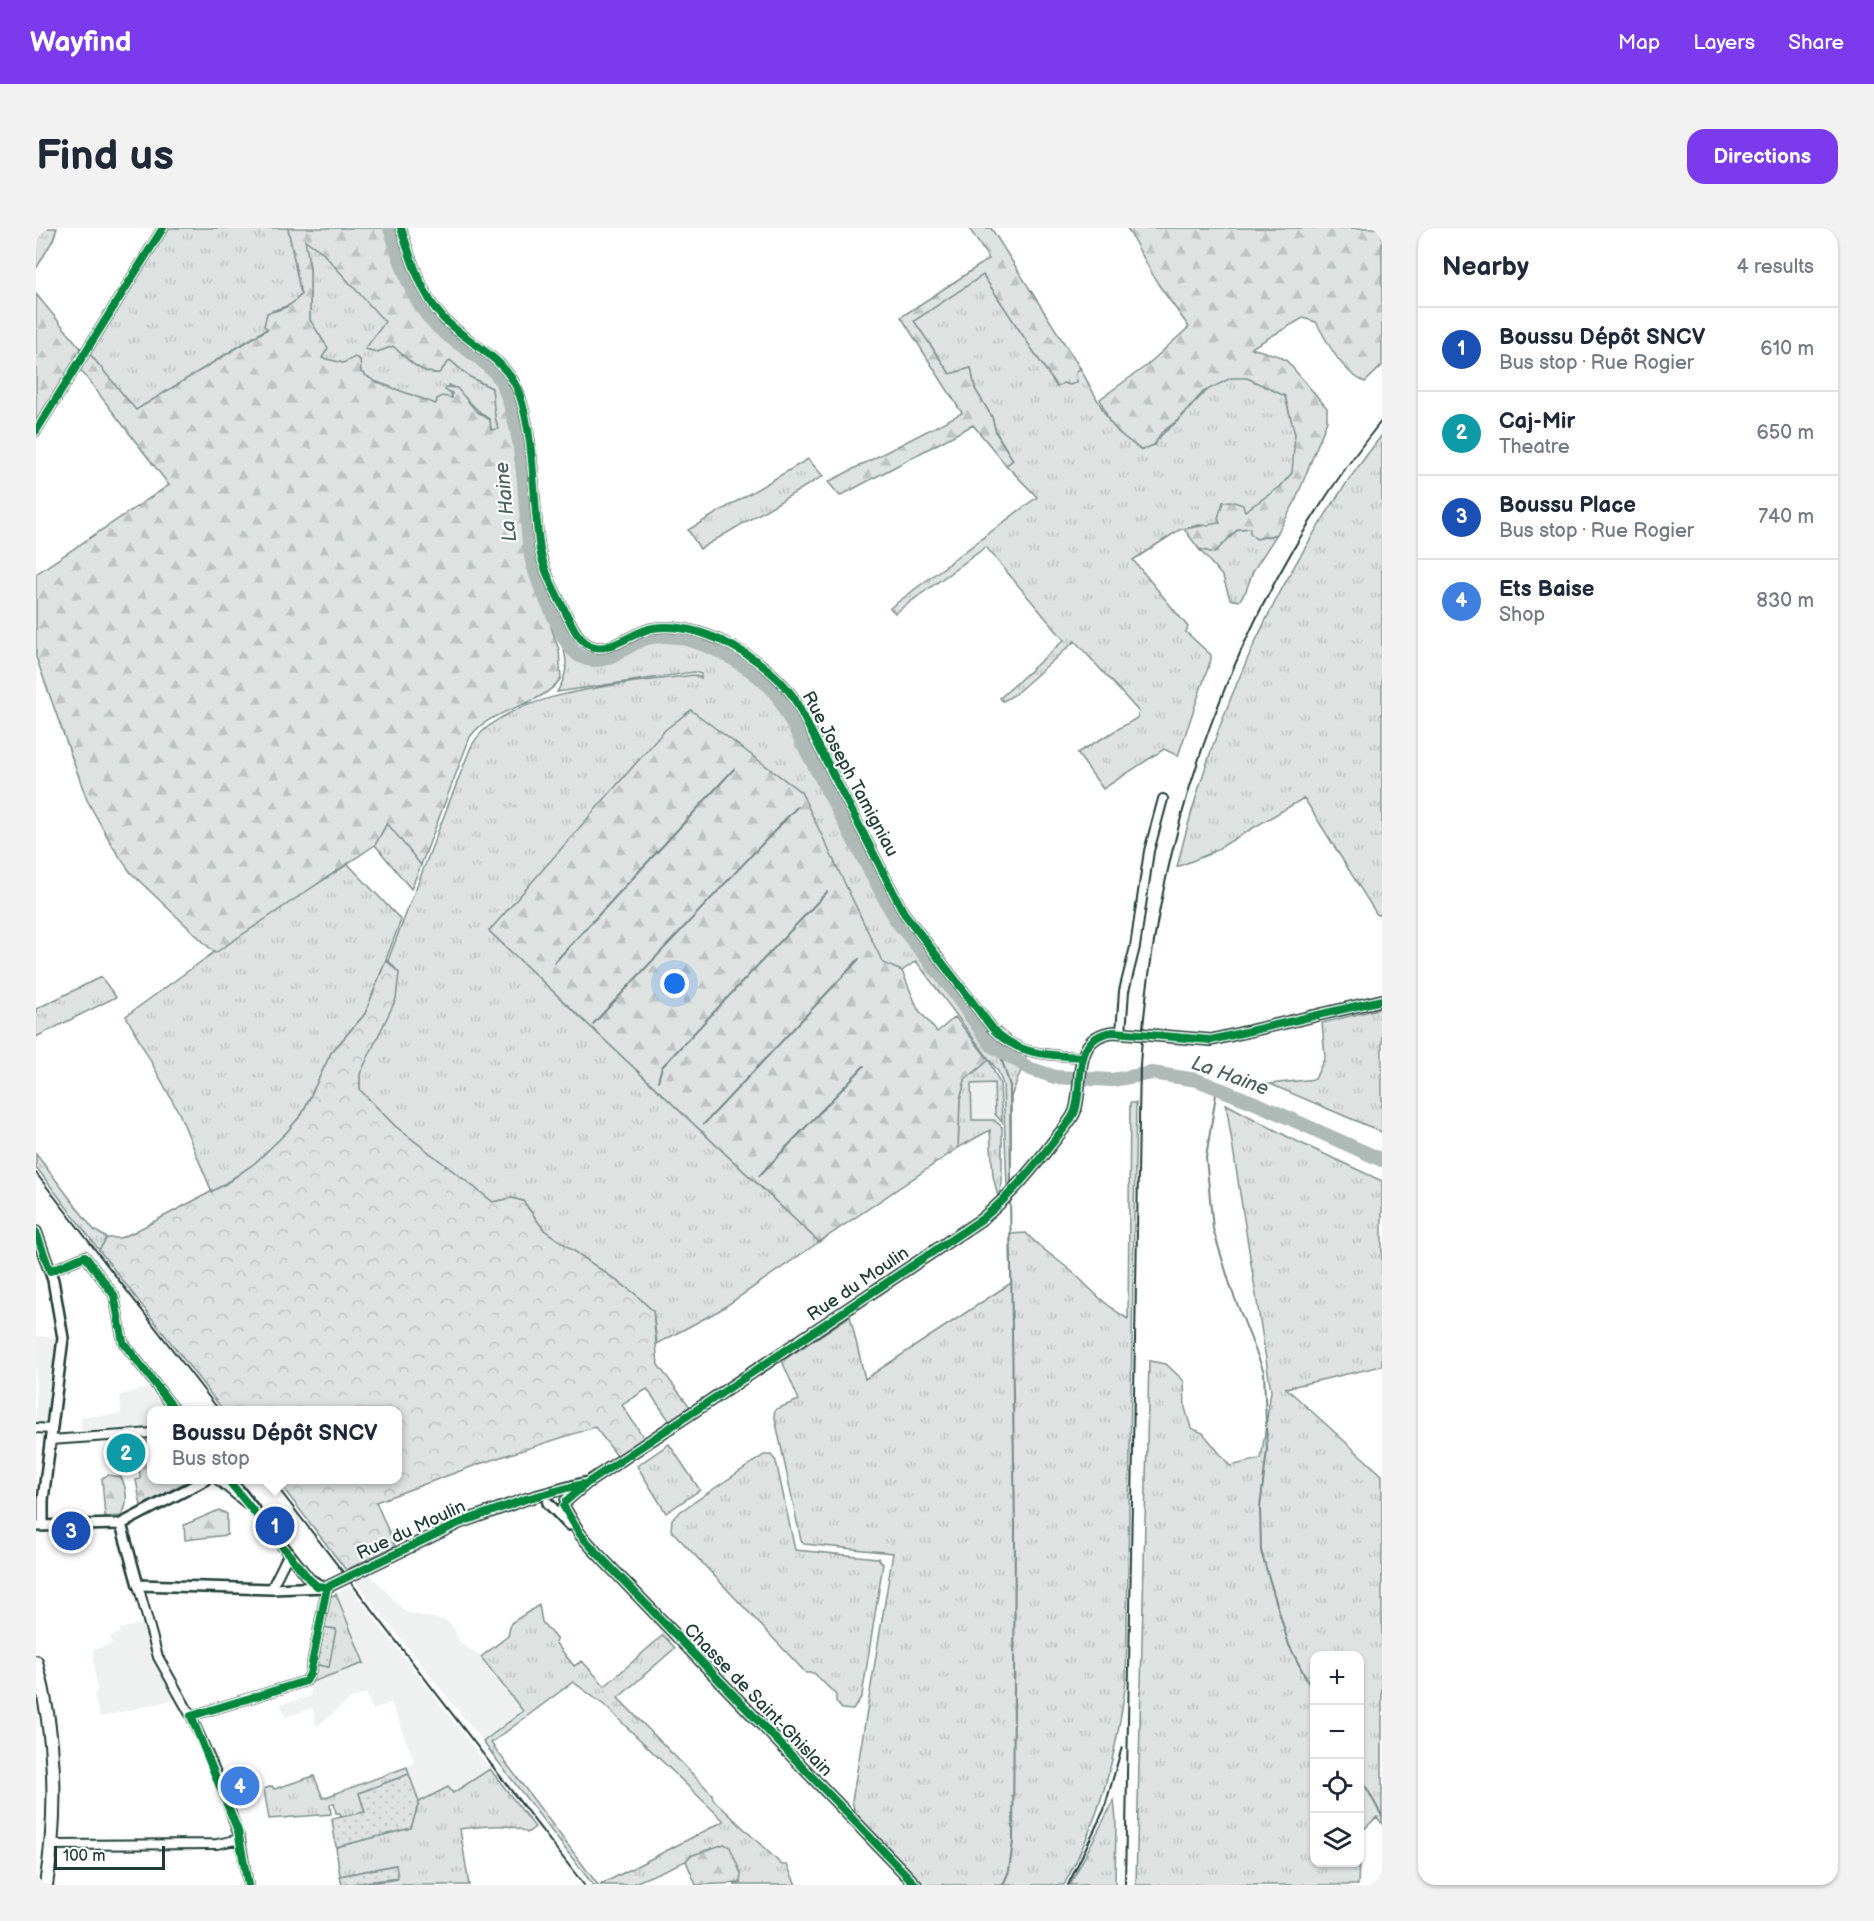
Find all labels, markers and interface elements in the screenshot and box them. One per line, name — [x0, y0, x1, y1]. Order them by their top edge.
text: Wayfind — [30, 26, 131, 59]
text: Map — [1618, 30, 1660, 55]
text: Layers — [1693, 30, 1755, 55]
text: Share — [1788, 30, 1844, 55]
button: Directions — [1687, 129, 1838, 184]
text: Find us — [36, 131, 174, 182]
text: Nearby — [1442, 252, 1529, 283]
text: 4 results — [1736, 255, 1814, 279]
text: Boussu Dépôt SNCV — [1499, 324, 1705, 351]
text: 1 — [1457, 337, 1466, 361]
text: 610 m — [1760, 337, 1814, 361]
text: Bus stop · Rue Rogier — [1499, 351, 1694, 375]
text: Caj-Mir — [1499, 408, 1575, 435]
text: 2 — [1456, 421, 1467, 445]
text: 650 m — [1757, 421, 1814, 445]
text: Theatre — [1499, 435, 1570, 459]
water label: La Haine — [490, 460, 522, 543]
text: Boussu Place — [1499, 492, 1636, 519]
text: 3 — [1456, 505, 1467, 529]
text: 740 m — [1758, 505, 1814, 529]
text: Bus stop · Rue Rogier — [1499, 519, 1694, 543]
text: Ets Baise — [1499, 576, 1594, 603]
text: 4 — [1456, 589, 1467, 613]
text: 830 m — [1756, 589, 1814, 613]
text: Shop — [1499, 603, 1545, 627]
street label: Rue Joseph Tamigniau — [798, 688, 902, 860]
your location — [660, 969, 689, 998]
water label: La Haine — [1188, 1051, 1272, 1101]
street label: Rue du Moulin — [803, 1242, 913, 1326]
popup — [147, 1406, 402, 1484]
text: Boussu Dépôt SNCV — [171, 1420, 378, 1447]
pin: 2 — [106, 1430, 146, 1476]
text: Bus stop — [171, 1447, 250, 1471]
street label: Rue du Moulin — [353, 1496, 469, 1564]
pin: 1 — [256, 1504, 294, 1548]
pin: 3 — [51, 1508, 90, 1554]
street label: Chasse de Saint-Ghislain — [679, 1619, 837, 1781]
map controls — [1310, 1651, 1364, 1867]
button: + — [1310, 1651, 1364, 1705]
button: − — [1310, 1705, 1364, 1759]
button: locate — [1310, 1759, 1364, 1813]
pin: 4 — [220, 1764, 260, 1808]
button: layers — [1310, 1813, 1364, 1867]
scale bar — [54, 1843, 165, 1870]
text: 100 m — [63, 1847, 106, 1866]

